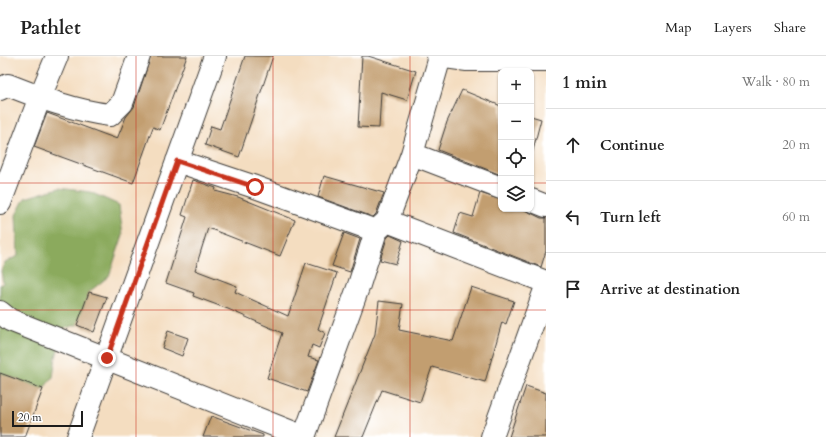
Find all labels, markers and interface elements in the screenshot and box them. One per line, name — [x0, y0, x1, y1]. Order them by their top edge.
text: Pathlet — [20, 15, 81, 41]
text: Map — [665, 18, 692, 37]
text: Layers — [714, 18, 752, 37]
text: Share — [774, 18, 806, 37]
map controls — [498, 68, 534, 212]
button: + — [498, 68, 534, 104]
text: 1 min — [562, 71, 607, 94]
text: Walk · 80 m — [742, 73, 810, 91]
button: − — [498, 104, 534, 140]
icon: ahead — [562, 134, 584, 156]
text: Continue — [600, 135, 665, 155]
text: 20 m — [782, 136, 810, 154]
button: locate — [498, 140, 534, 176]
button: layers — [498, 176, 534, 212]
route start — [246, 178, 264, 196]
icon: left — [562, 206, 584, 228]
text: Turn left — [600, 207, 661, 227]
text: 60 m — [782, 208, 810, 226]
icon: arrive — [562, 278, 584, 300]
text: Arrive at destination — [600, 279, 740, 299]
route end — [98, 349, 116, 367]
scale bar — [12, 409, 83, 428]
text: 20 m — [18, 410, 42, 425]

